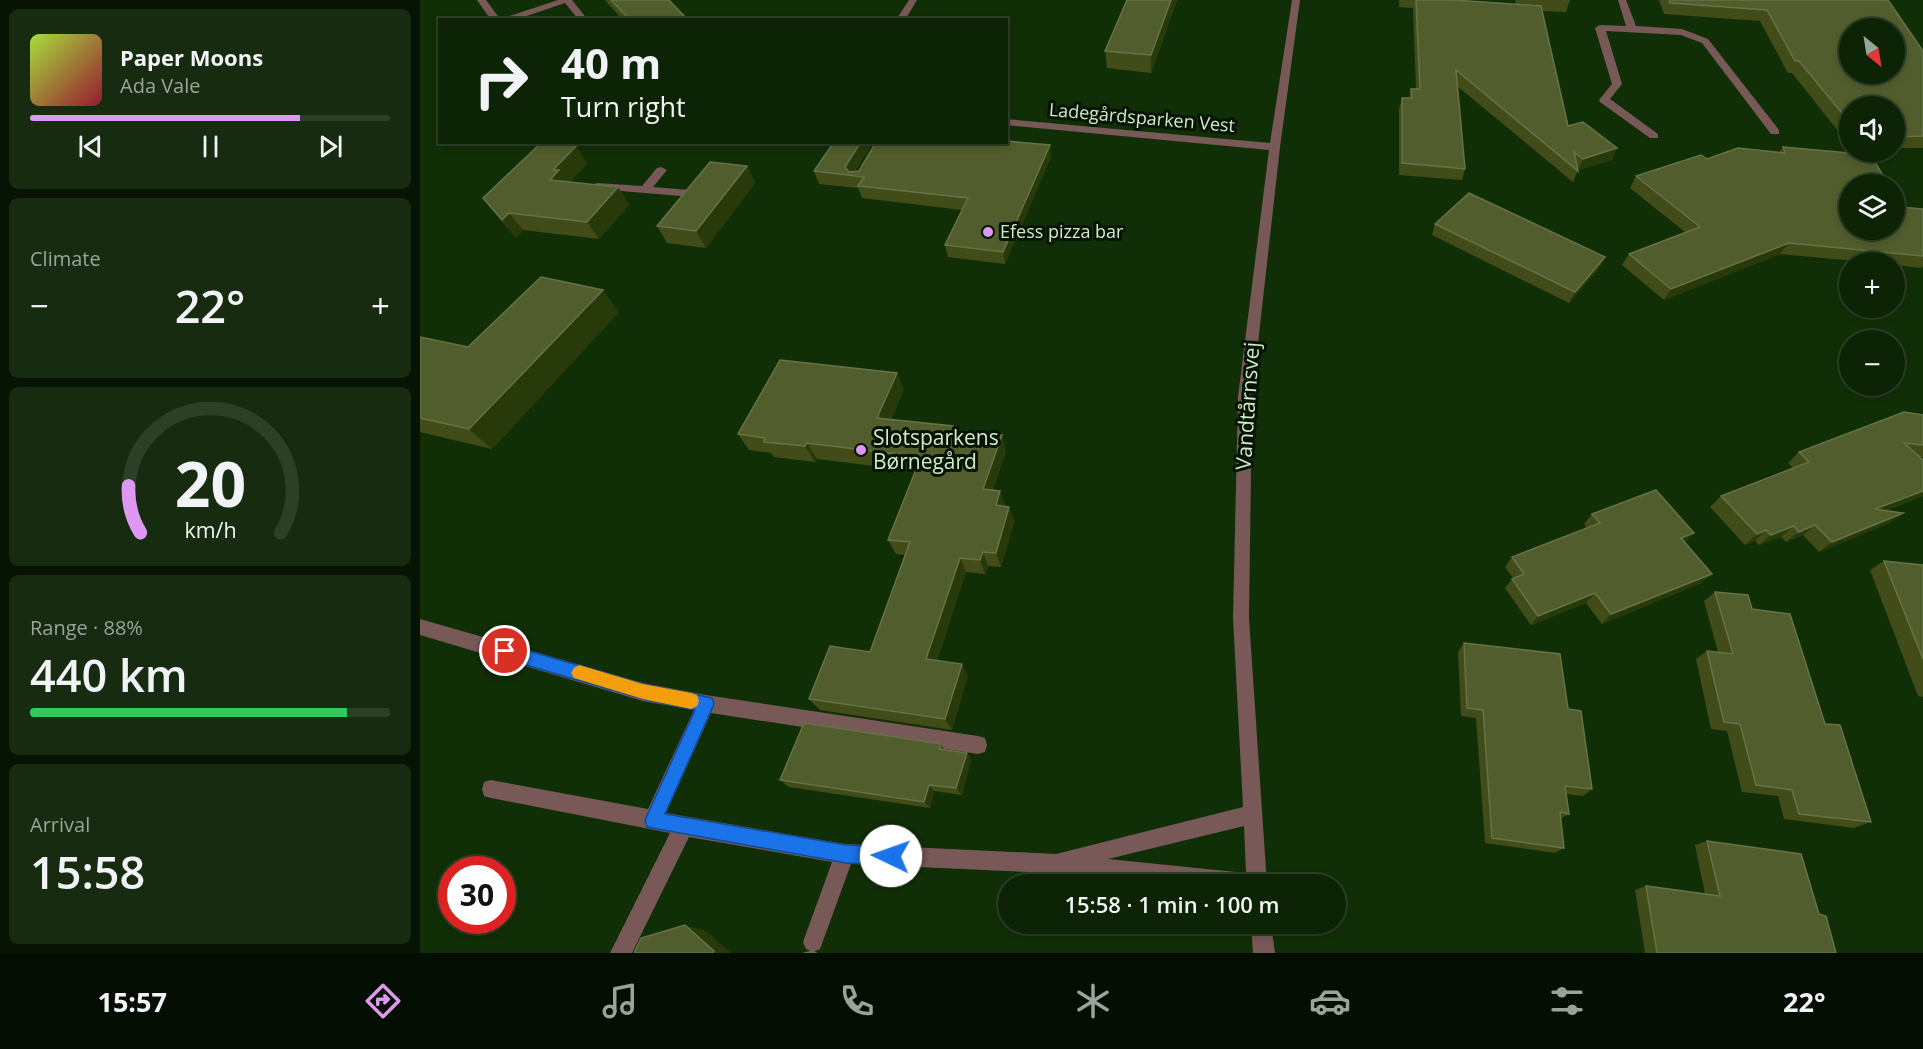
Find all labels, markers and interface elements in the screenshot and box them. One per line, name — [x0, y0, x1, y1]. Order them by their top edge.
north arrow — [1839, 18, 1905, 84]
map controls — [1839, 18, 1905, 396]
text: 40 m — [561, 34, 661, 91]
text: Paper Moons — [120, 42, 263, 72]
icon: right — [462, 42, 540, 120]
text: Ada Vale — [120, 72, 201, 99]
text: Turn right — [561, 88, 686, 125]
button: sound — [1839, 96, 1905, 162]
street label: Ladegårdsparken Vest — [1048, 97, 1236, 137]
icon: previous — [74, 130, 107, 163]
icon: pause — [194, 130, 227, 163]
icon: next — [314, 130, 347, 163]
button: layers — [1839, 174, 1905, 240]
place label: Efess pizza bar — [1000, 219, 1124, 243]
marker: Efess pizza bar — [981, 225, 995, 239]
text: Climate — [30, 245, 101, 272]
button: + — [1839, 252, 1905, 318]
text: 22° — [175, 275, 245, 336]
text: − — [30, 283, 49, 328]
text: + — [371, 283, 390, 328]
button: − — [1839, 330, 1905, 396]
street label: Vandtårnsvej — [1229, 341, 1265, 471]
place label: Slotsparkens Børnegård — [873, 423, 999, 475]
text: 20 — [174, 441, 246, 526]
marker: Slotsparkens Børnegård — [854, 443, 868, 457]
text: km/h — [184, 516, 236, 545]
text: Range · 88% — [30, 614, 143, 641]
pin — [479, 625, 530, 676]
icon: arrive — [488, 634, 521, 667]
text: 440 km — [30, 644, 188, 705]
text: Arrival — [30, 811, 90, 838]
position arrow — [859, 824, 923, 888]
text: 15:58 — [30, 841, 145, 902]
speed limit sign: 30 — [438, 856, 516, 934]
text: 15:58 · 1 min · 100 m — [1064, 889, 1280, 919]
icon: directions — [362, 980, 404, 1022]
icon: music — [599, 980, 641, 1022]
icon: phone — [836, 980, 878, 1022]
icon: climate — [1072, 980, 1114, 1022]
icon: car — [1309, 980, 1351, 1022]
icon: filters — [1546, 980, 1588, 1022]
text: 15:57 — [97, 983, 167, 1020]
text: 22° — [1783, 983, 1825, 1020]

